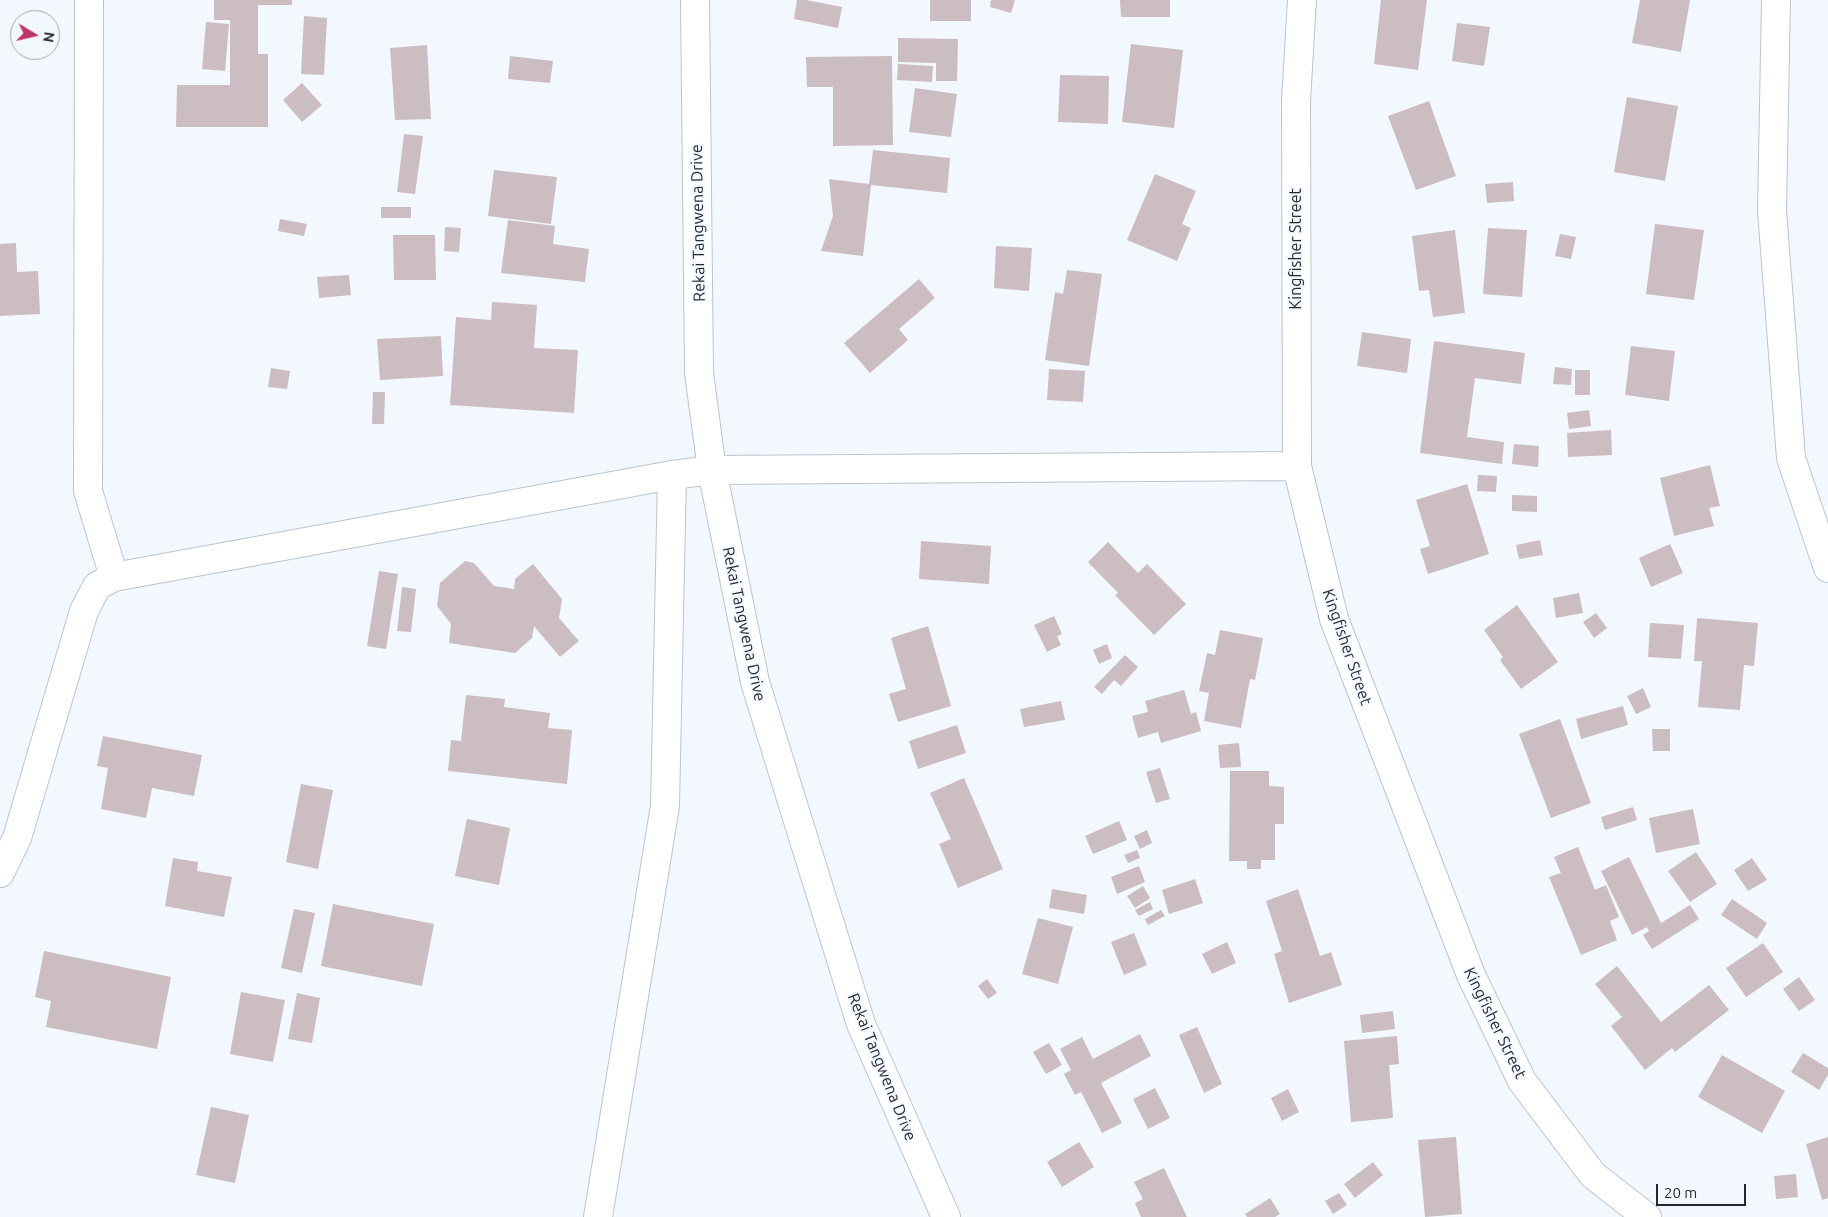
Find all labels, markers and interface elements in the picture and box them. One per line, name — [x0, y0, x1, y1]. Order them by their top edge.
north arrow — [10, 10, 60, 60]
text: N — [40, 31, 58, 44]
street label: Rekai Tangwena Drive — [687, 144, 709, 302]
street label: Kingfisher Street — [1286, 188, 1306, 310]
street label: Rekai Tangwena Drive — [718, 545, 770, 703]
street label: Kingfisher Street — [1318, 586, 1376, 708]
street label: Kingfisher Street — [1460, 964, 1530, 1082]
street label: Rekai Tangwena Drive — [844, 990, 920, 1144]
scale bar — [1658, 1174, 1748, 1206]
text: 20 m — [1664, 1184, 1697, 1201]

